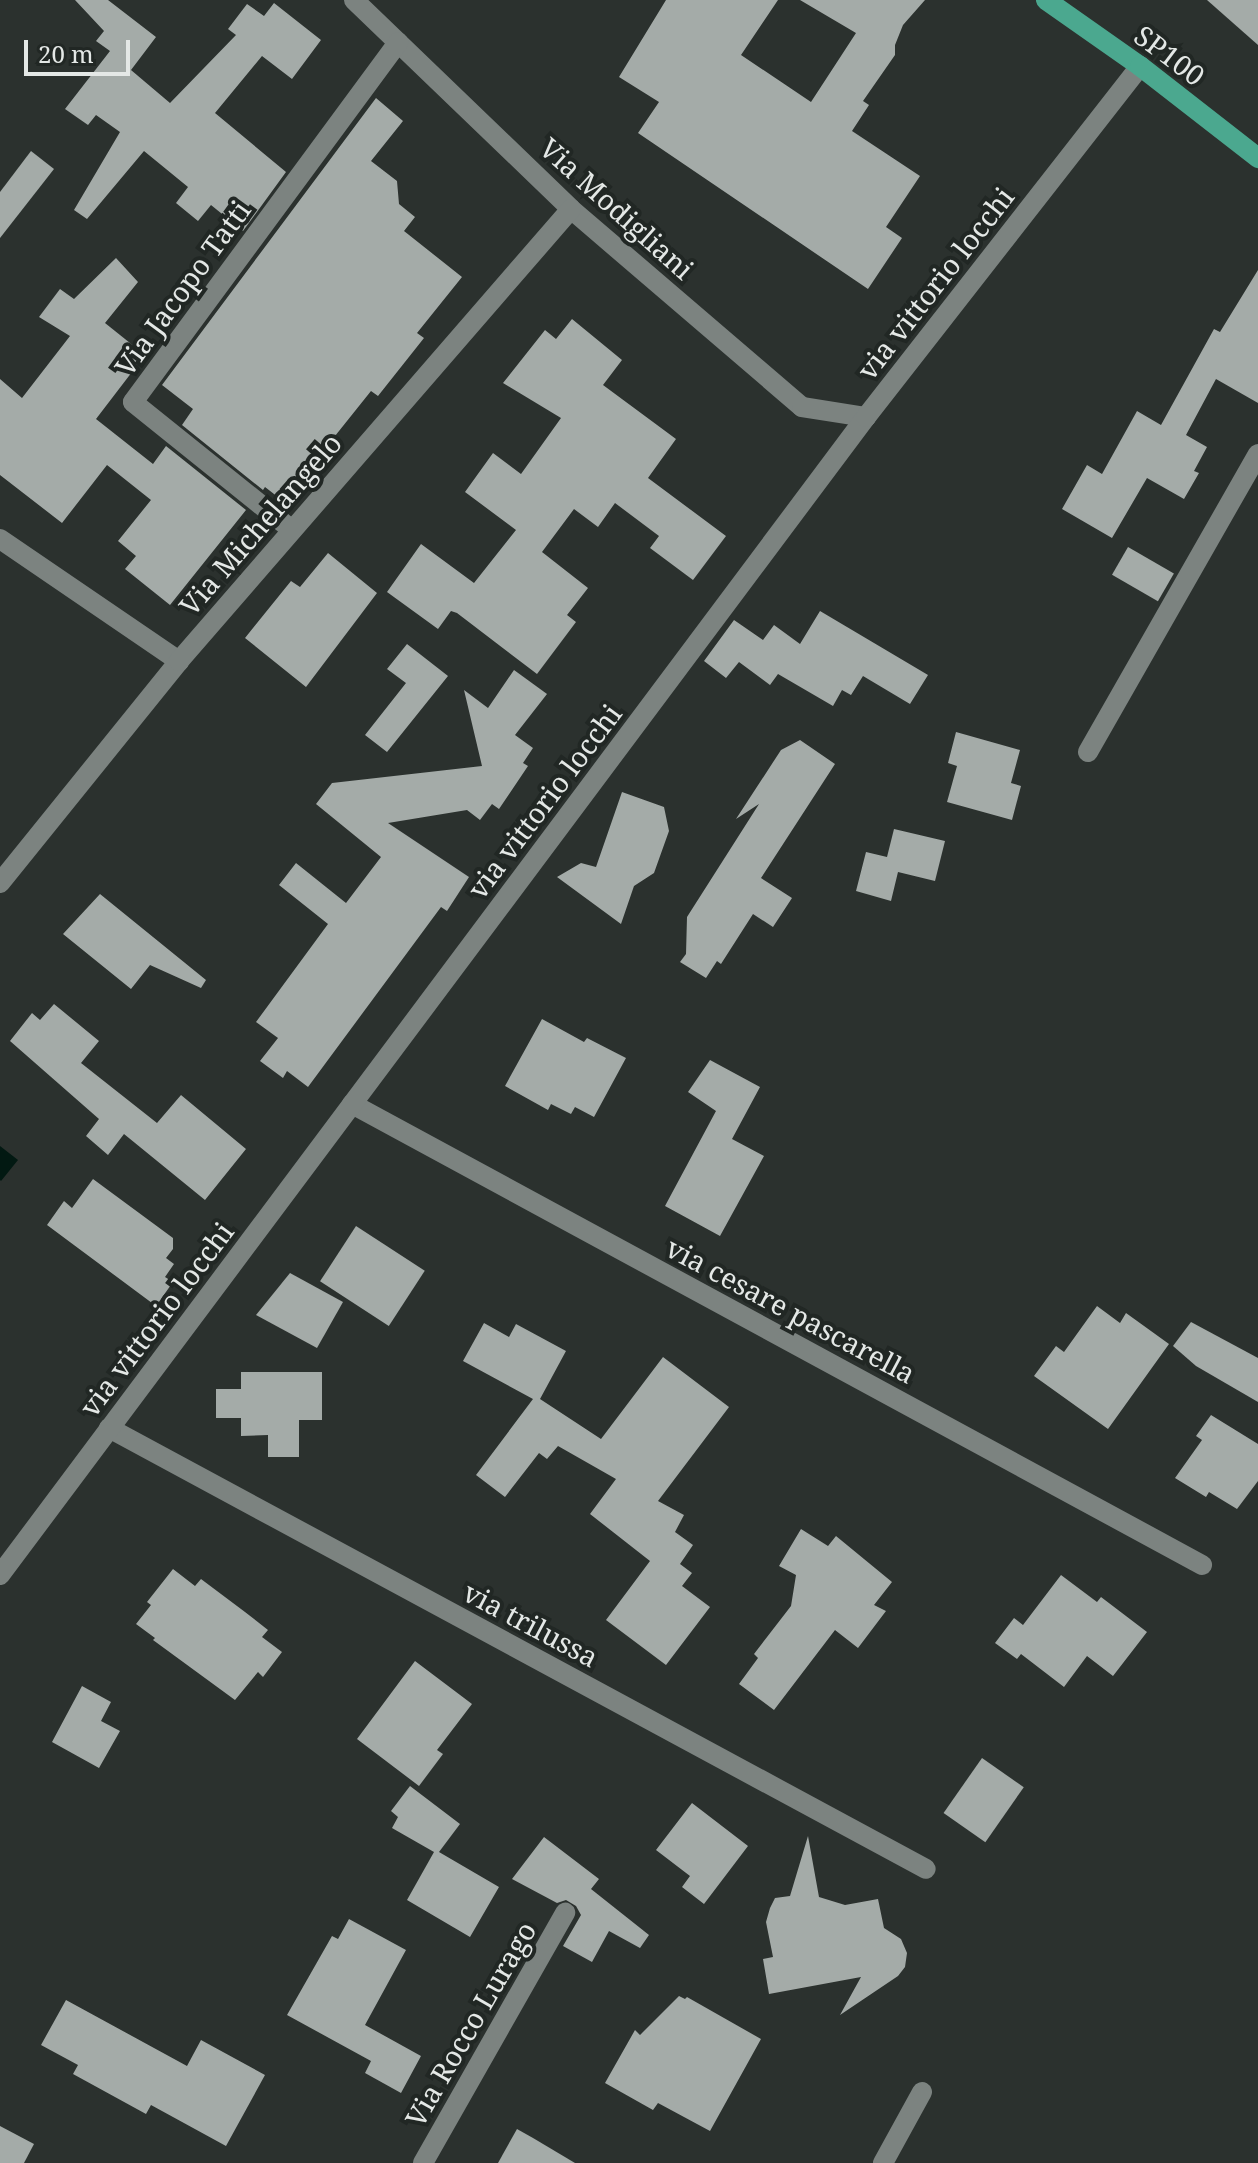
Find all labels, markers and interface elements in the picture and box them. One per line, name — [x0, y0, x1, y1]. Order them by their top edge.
street label: SP100 — [1128, 18, 1212, 92]
scale bar — [28, 24, 134, 74]
text: 20 m — [38, 37, 94, 70]
street label: Via Modigliani — [533, 130, 701, 286]
street label: via vittorio locchi — [850, 180, 1020, 386]
street label: Via Jacopo Tatti — [107, 194, 257, 382]
street label: Via Michelangelo — [172, 426, 348, 622]
street label: via vittorio locchi — [460, 697, 628, 905]
street label: via vittorio locchi — [72, 1215, 240, 1423]
street label: via cesare pascarella — [661, 1230, 921, 1390]
street label: via trilussa — [458, 1574, 604, 1674]
street label: Via Rocco Lurago — [398, 1915, 542, 2133]

